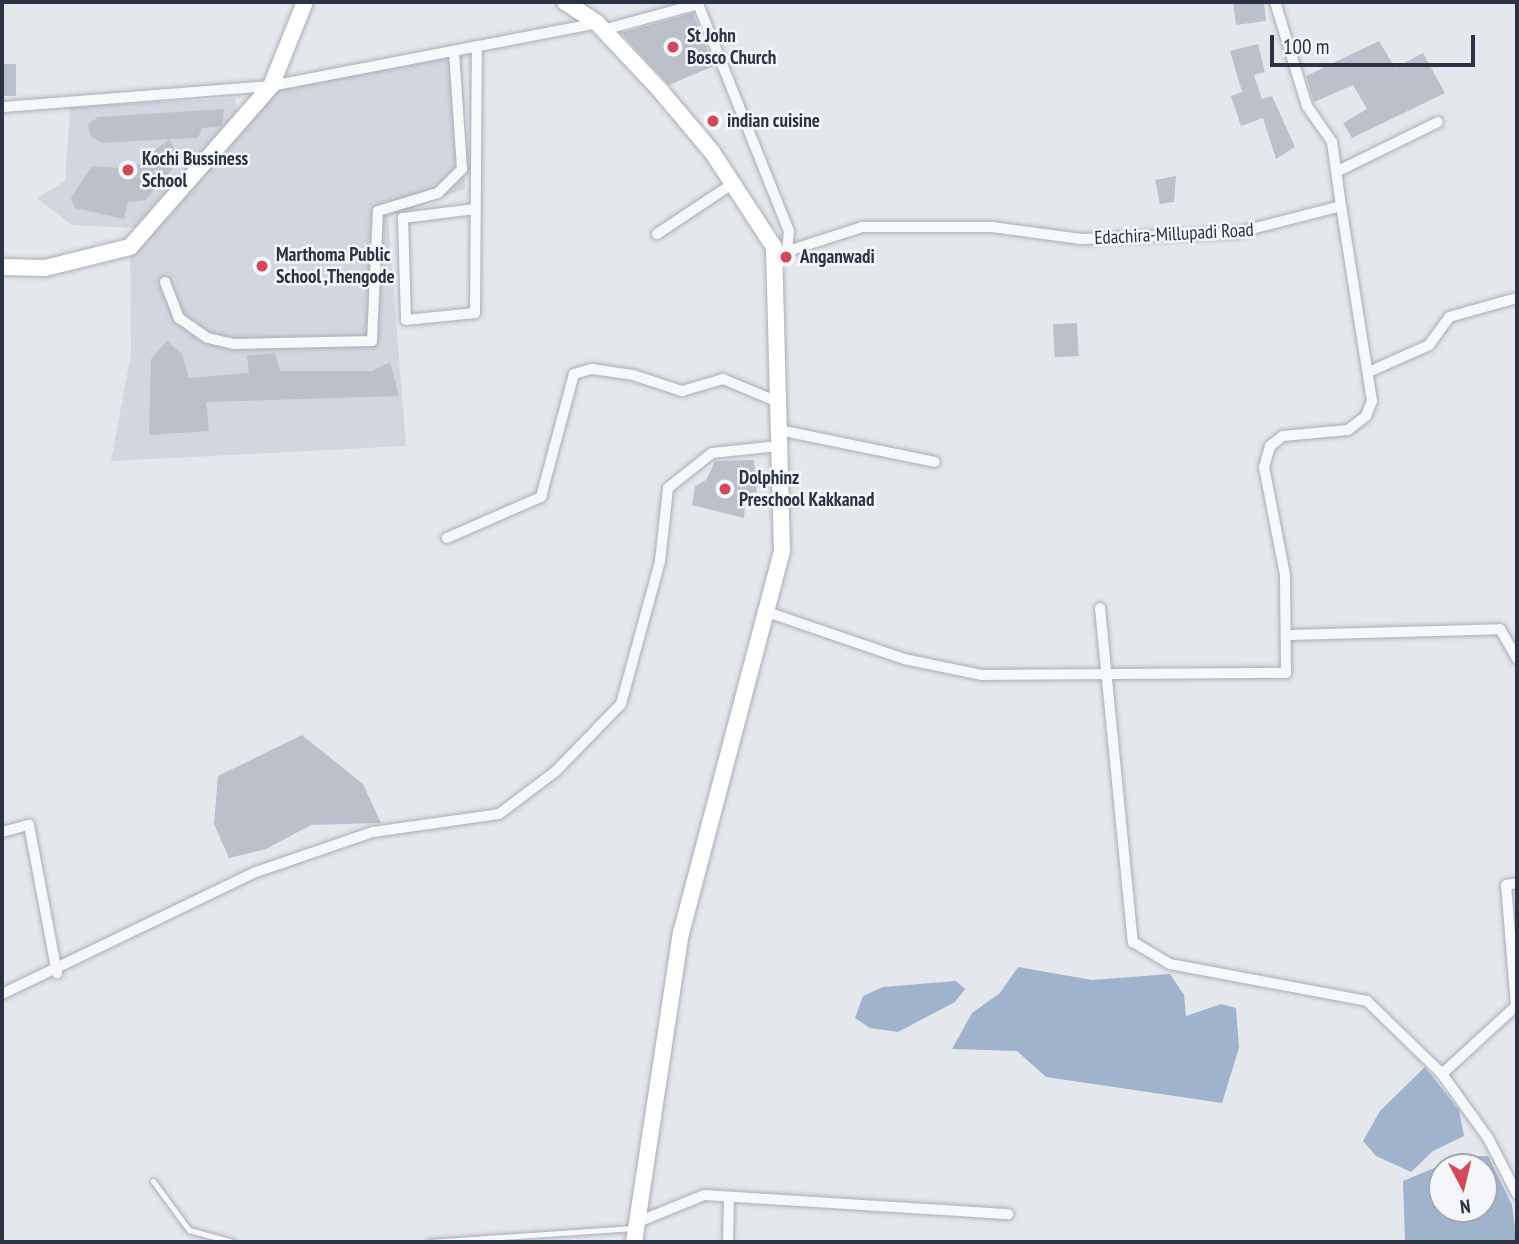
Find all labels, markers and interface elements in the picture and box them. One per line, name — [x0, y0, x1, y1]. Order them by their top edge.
scale bar — [1274, 21, 1479, 65]
place label: St John Bosco Church — [687, 25, 777, 69]
text: 100 m — [1283, 33, 1329, 60]
marker: St John Bosco Church — [665, 39, 681, 55]
place label: indian cuisine — [727, 110, 820, 132]
marker: indian cuisine — [705, 113, 721, 129]
place label: Kochi Bussiness School — [142, 148, 248, 192]
marker: Kochi Bussiness School — [120, 162, 136, 178]
street label: Edachira-Millupadi Road — [1094, 218, 1254, 250]
place label: Marthoma Public School ,Thengode — [276, 244, 396, 288]
place label: Anganwadi — [800, 246, 875, 268]
marker: Anganwadi — [778, 249, 794, 265]
marker: Marthoma Public School ,Thengode — [254, 258, 270, 274]
place label: Dolphinz Preschool Kakkanad — [739, 467, 874, 511]
marker: Dolphinz Preschool Kakkanad — [717, 481, 733, 497]
north arrow — [1428, 1153, 1498, 1223]
text: N — [1459, 1194, 1472, 1219]

